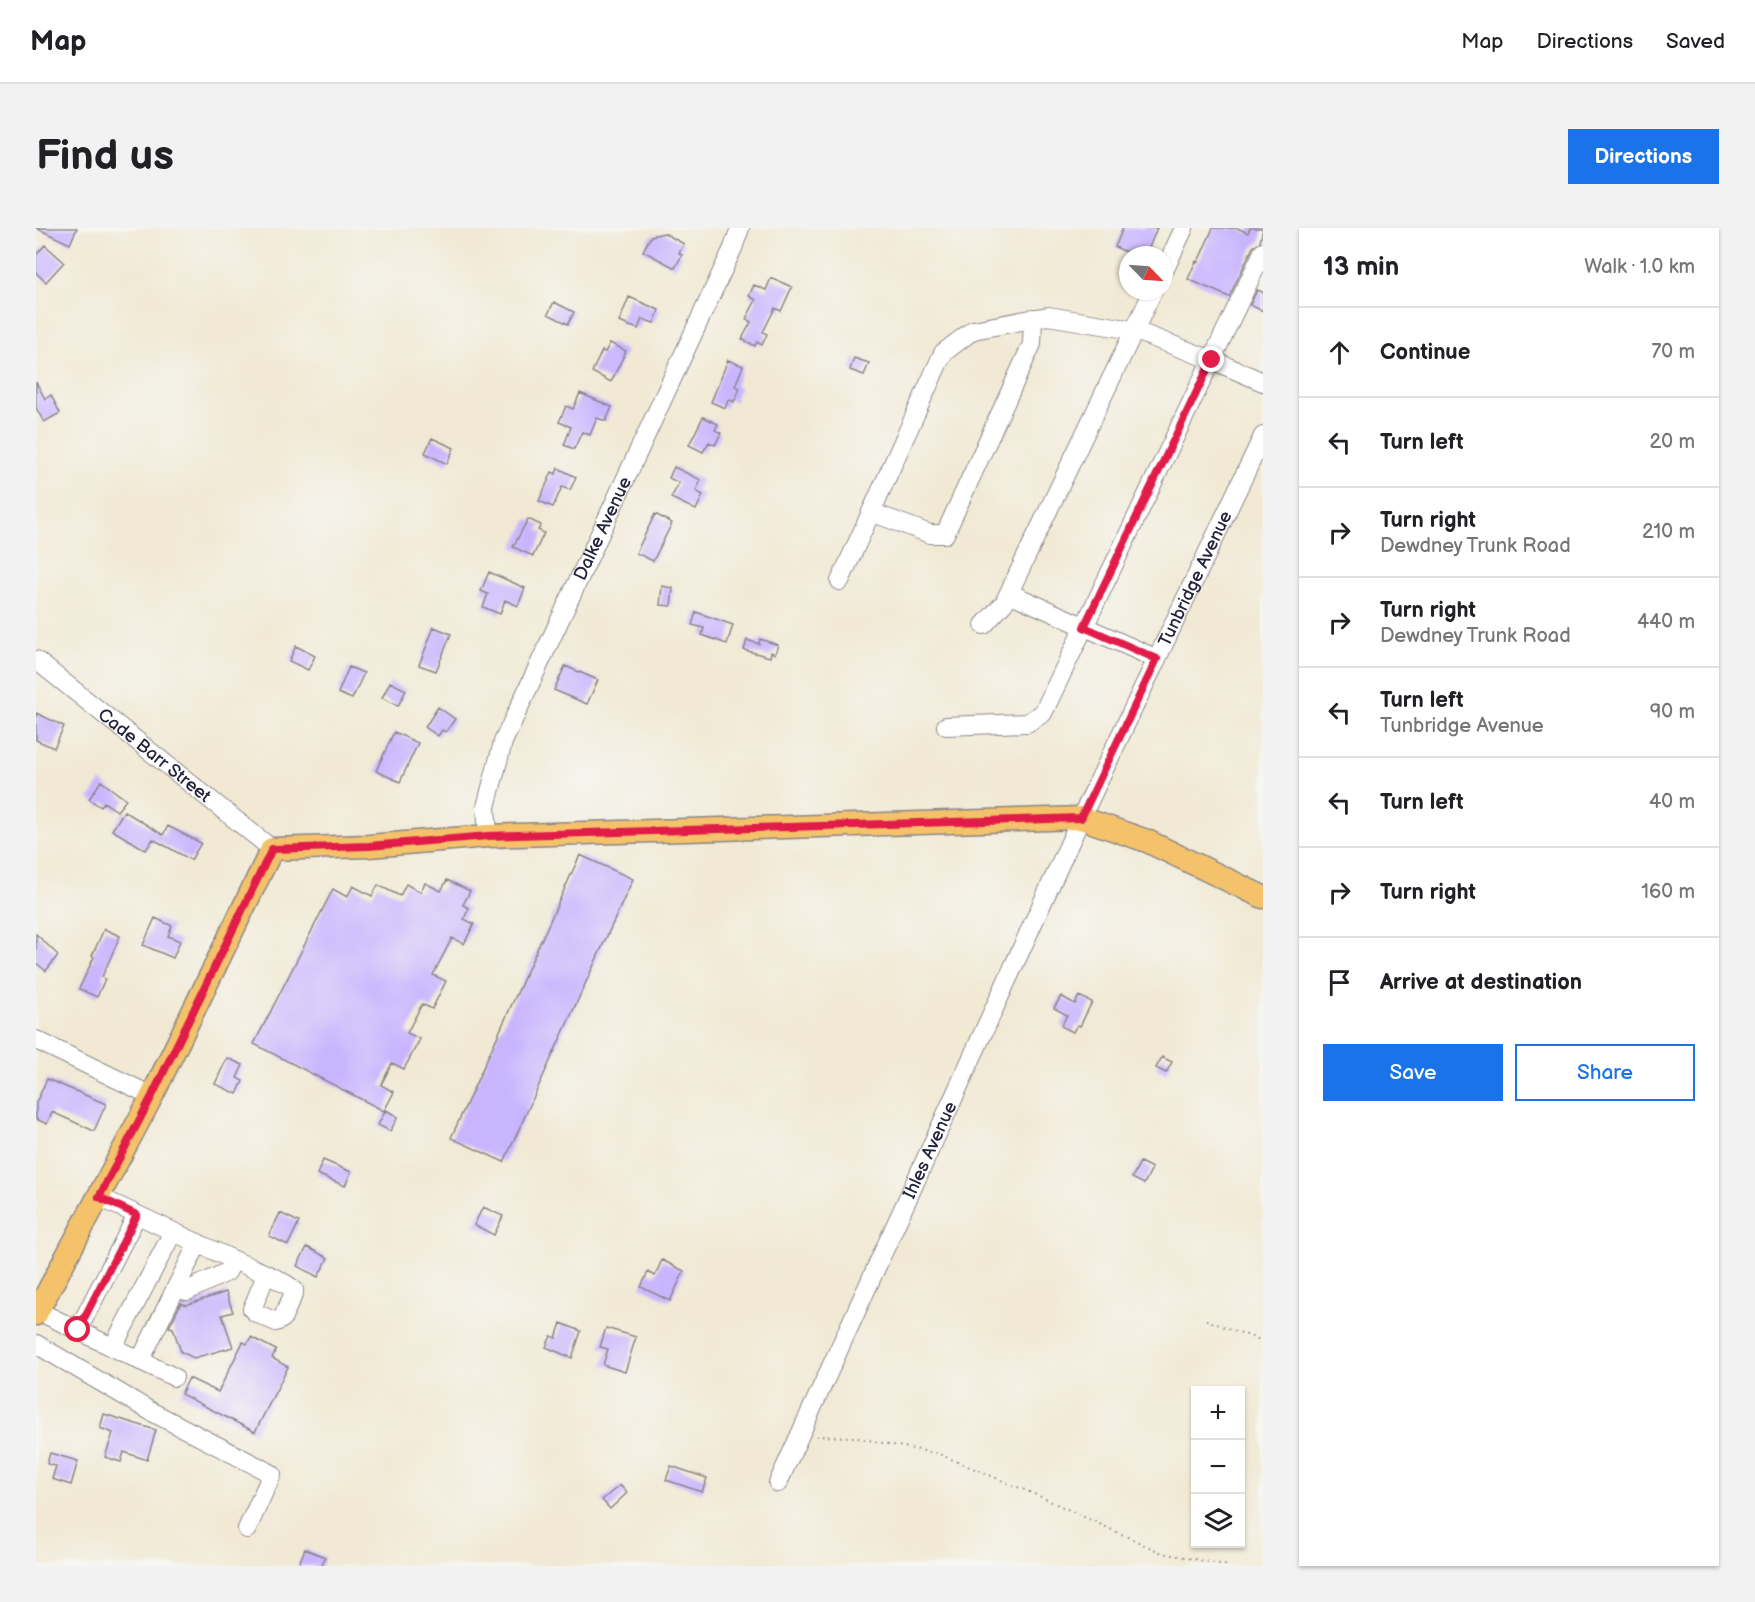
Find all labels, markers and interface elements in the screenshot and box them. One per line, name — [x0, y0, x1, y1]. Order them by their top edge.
text: Map — [30, 25, 86, 58]
text: Map — [1461, 29, 1504, 54]
text: Directions — [1537, 29, 1633, 54]
text: Saved — [1666, 29, 1725, 54]
button: Directions — [1568, 129, 1719, 184]
text: Find us — [36, 131, 174, 182]
north arrow — [1119, 246, 1173, 300]
text: 13 min — [1323, 252, 1399, 283]
text: Walk · 1.0 km — [1584, 255, 1695, 279]
icon: ahead — [1323, 336, 1356, 369]
text: Continue — [1380, 339, 1470, 366]
text: 70 m — [1651, 340, 1695, 364]
route end — [1198, 346, 1224, 372]
icon: left — [1323, 426, 1356, 459]
text: Turn left — [1380, 429, 1464, 456]
text: 20 m — [1650, 430, 1695, 454]
street label: Dalke Avenue — [569, 473, 636, 583]
street label: Tunbridge Avenue — [1154, 507, 1236, 650]
text: Turn right — [1380, 507, 1476, 534]
icon: right — [1323, 516, 1356, 549]
text: 210 m — [1642, 520, 1695, 544]
text: Dewdney Trunk Road — [1380, 534, 1571, 558]
text: Turn right — [1380, 597, 1476, 624]
icon: right — [1323, 606, 1356, 639]
text: 440 m — [1637, 610, 1695, 634]
text: Dewdney Trunk Road — [1380, 624, 1571, 648]
text: Turn left — [1380, 687, 1464, 714]
icon: left — [1323, 696, 1356, 729]
text: 90 m — [1650, 700, 1695, 724]
street label: Cade Barr Street — [94, 704, 216, 807]
text: Tunbridge Avenue — [1380, 714, 1544, 738]
icon: left — [1323, 786, 1356, 819]
text: Turn left — [1380, 789, 1464, 816]
text: 40 m — [1649, 790, 1695, 814]
icon: right — [1323, 876, 1356, 909]
text: Turn right — [1380, 879, 1476, 906]
text: 160 m — [1641, 880, 1695, 904]
icon: arrive — [1323, 966, 1356, 999]
text: Arrive at destination — [1380, 969, 1582, 996]
button: Save — [1323, 1044, 1503, 1101]
button: Share — [1515, 1044, 1695, 1101]
street label: Ihles Avenue — [899, 1098, 961, 1202]
route start — [64, 1316, 90, 1342]
map controls — [1191, 1386, 1245, 1548]
button: + — [1191, 1386, 1245, 1440]
button: − — [1191, 1440, 1245, 1494]
button: layers — [1191, 1494, 1245, 1548]

